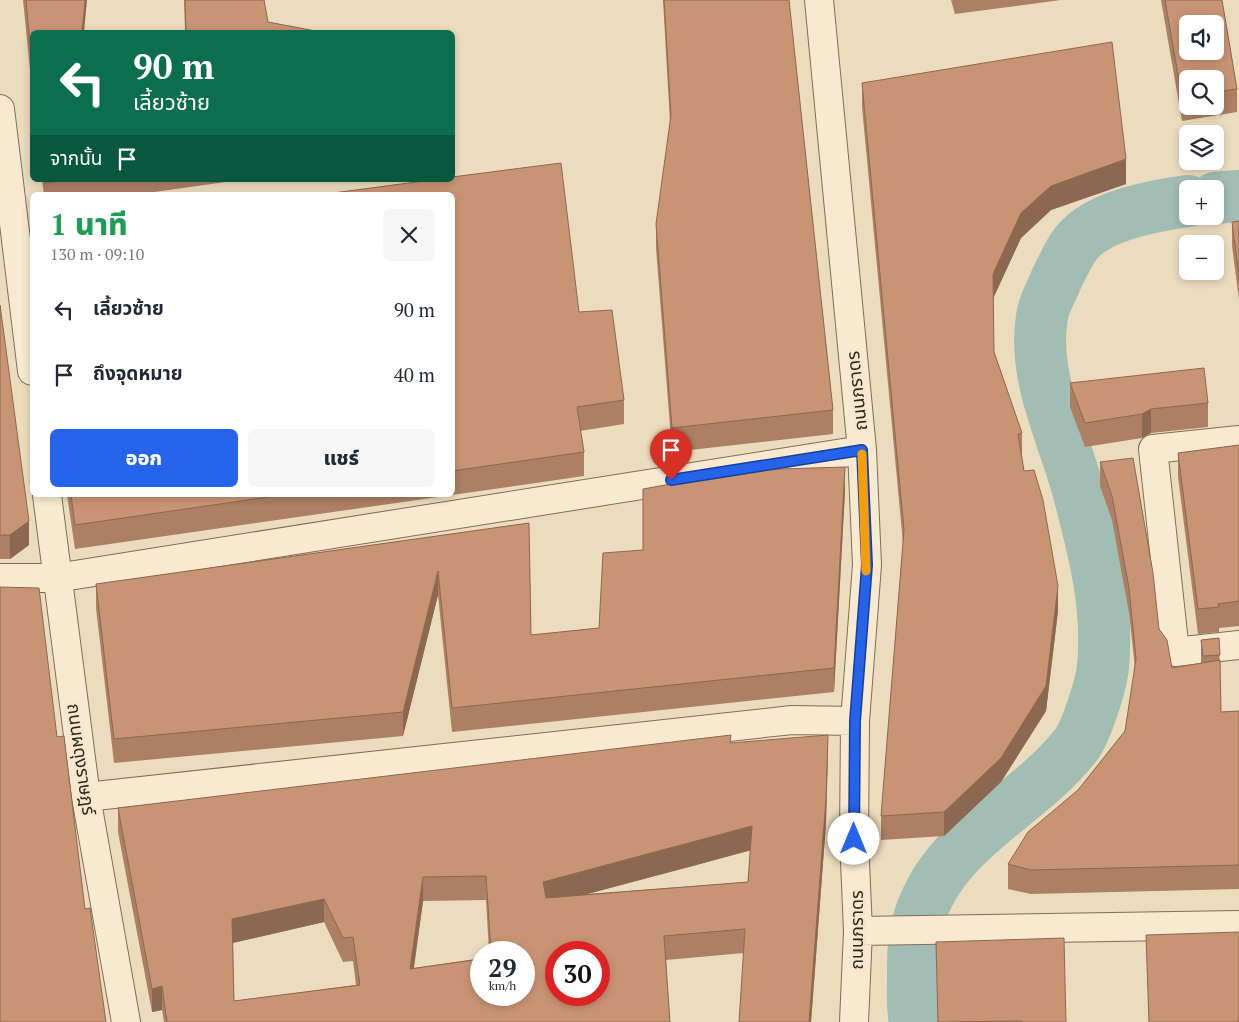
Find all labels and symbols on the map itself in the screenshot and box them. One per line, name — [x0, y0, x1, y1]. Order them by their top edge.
street label: ถนนภราดร — [840, 350, 872, 432]
pin — [650, 429, 692, 480]
street label: ถนนผดุงราษฎร์ — [62, 702, 102, 817]
position arrow — [827, 812, 879, 864]
street label: ถนนภราดร — [844, 890, 868, 970]
speed limit sign: 30 — [545, 941, 610, 1006]

